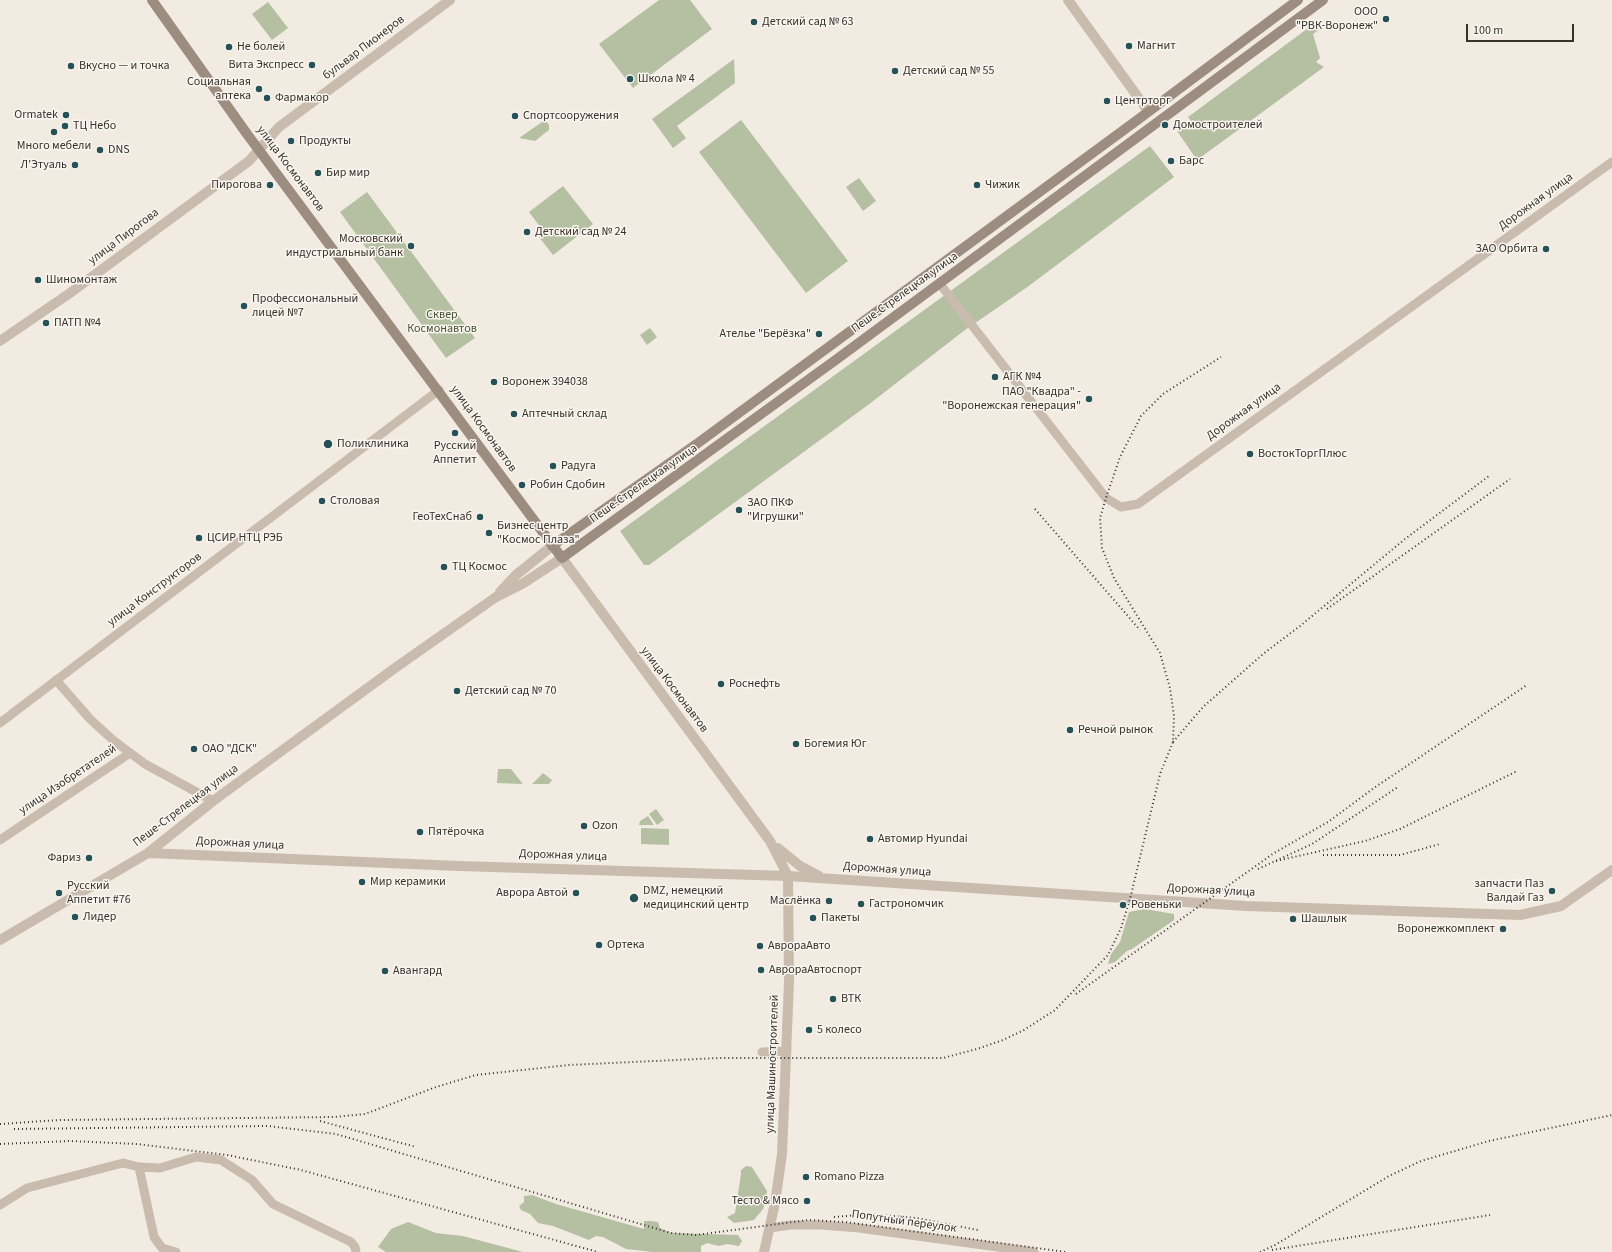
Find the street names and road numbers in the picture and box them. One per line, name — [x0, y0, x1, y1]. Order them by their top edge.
street label: бульвар Пионеров — [320, 13, 408, 83]
street label: улица Космонавтов — [253, 123, 327, 215]
street label: Дорожная улица — [1496, 170, 1576, 234]
street label: улица Пирогова — [86, 206, 162, 268]
street label: Пеше-Стрелецкая улица — [849, 250, 961, 336]
street label: Дорожная улица — [1204, 380, 1284, 444]
street label: улица Космонавтов — [447, 383, 519, 475]
street label: Пеше-Стрелецкая улица — [587, 441, 701, 527]
street label: улица Конструкторов — [105, 550, 205, 630]
street label: улица Космонавтов — [637, 644, 711, 736]
street label: улица Изобретателей — [17, 742, 119, 818]
street label: Пеше-Стрелецкая улица — [131, 762, 241, 850]
street label: Дорожная улица — [195, 834, 285, 854]
street label: Дорожная улица — [519, 847, 607, 865]
street label: Дорожная улица — [842, 860, 932, 880]
street label: Дорожная улица — [1166, 881, 1256, 901]
street label: улица Машиностроителей — [763, 994, 783, 1134]
street label: Попутный переулок — [851, 1208, 957, 1236]

